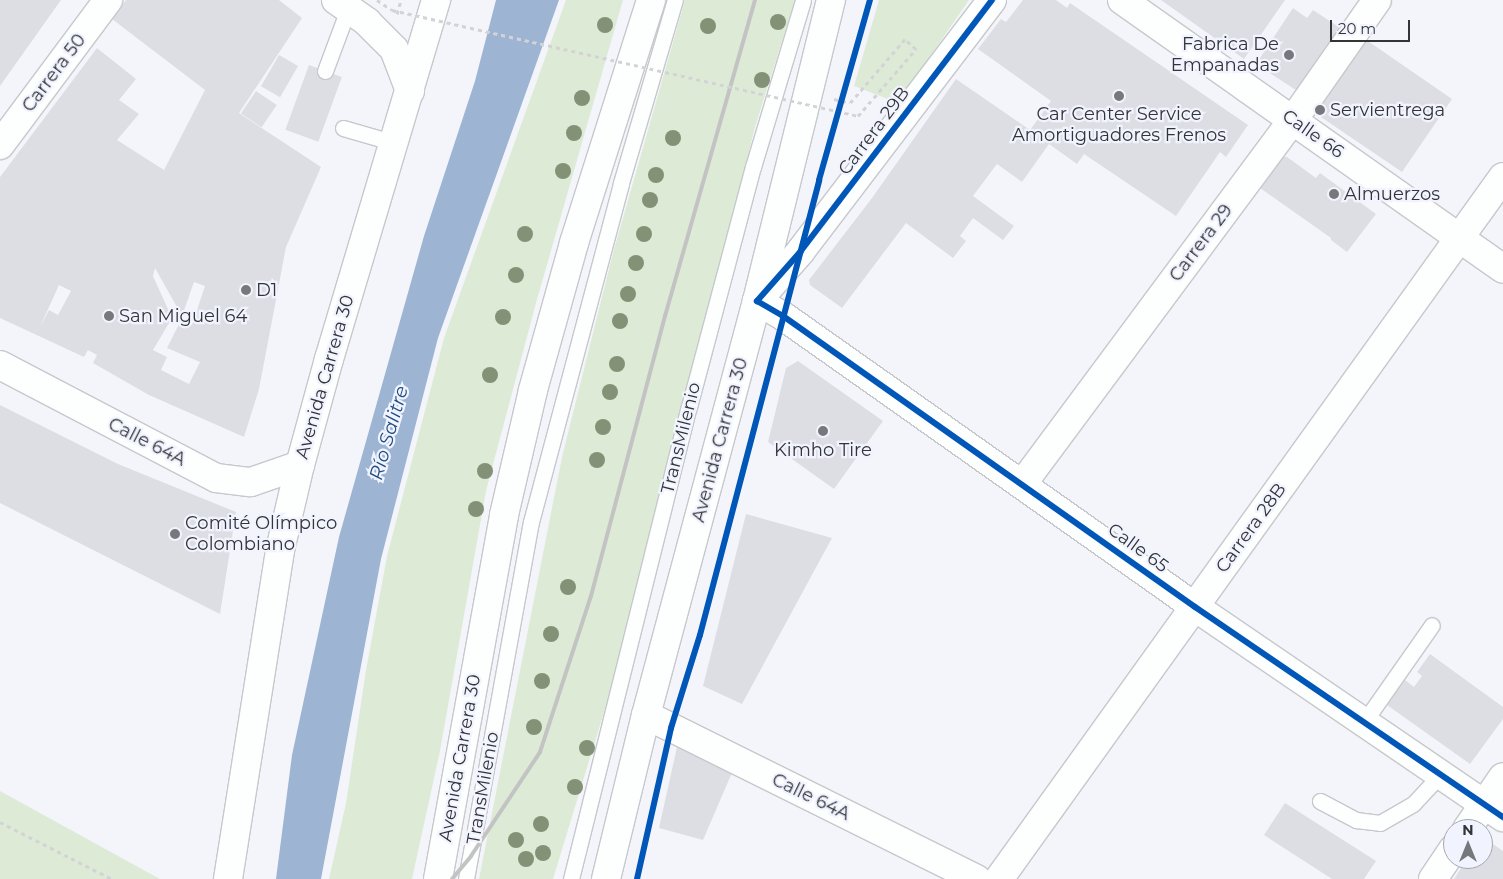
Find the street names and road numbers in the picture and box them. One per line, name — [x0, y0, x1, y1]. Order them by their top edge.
street label: Carrera 50 — [18, 30, 90, 116]
street label: Carrera 29B — [834, 83, 914, 179]
street label: Calle 66 — [1278, 105, 1348, 163]
street label: Carrera 29 — [1165, 200, 1237, 286]
street label: Avenida Carrera 30 — [291, 293, 359, 461]
street label: Avenida Carrera 30 — [688, 355, 752, 525]
street label: TransMilenio — [657, 380, 705, 496]
street label: Calle 64A — [105, 413, 189, 471]
street label: Carrera 28B — [1211, 479, 1291, 577]
street label: Calle 65 — [1103, 519, 1173, 577]
street label: Avenida Carrera 30 — [435, 673, 485, 843]
street label: TransMilenio — [462, 730, 504, 846]
street label: Calle 64A — [768, 769, 854, 825]

